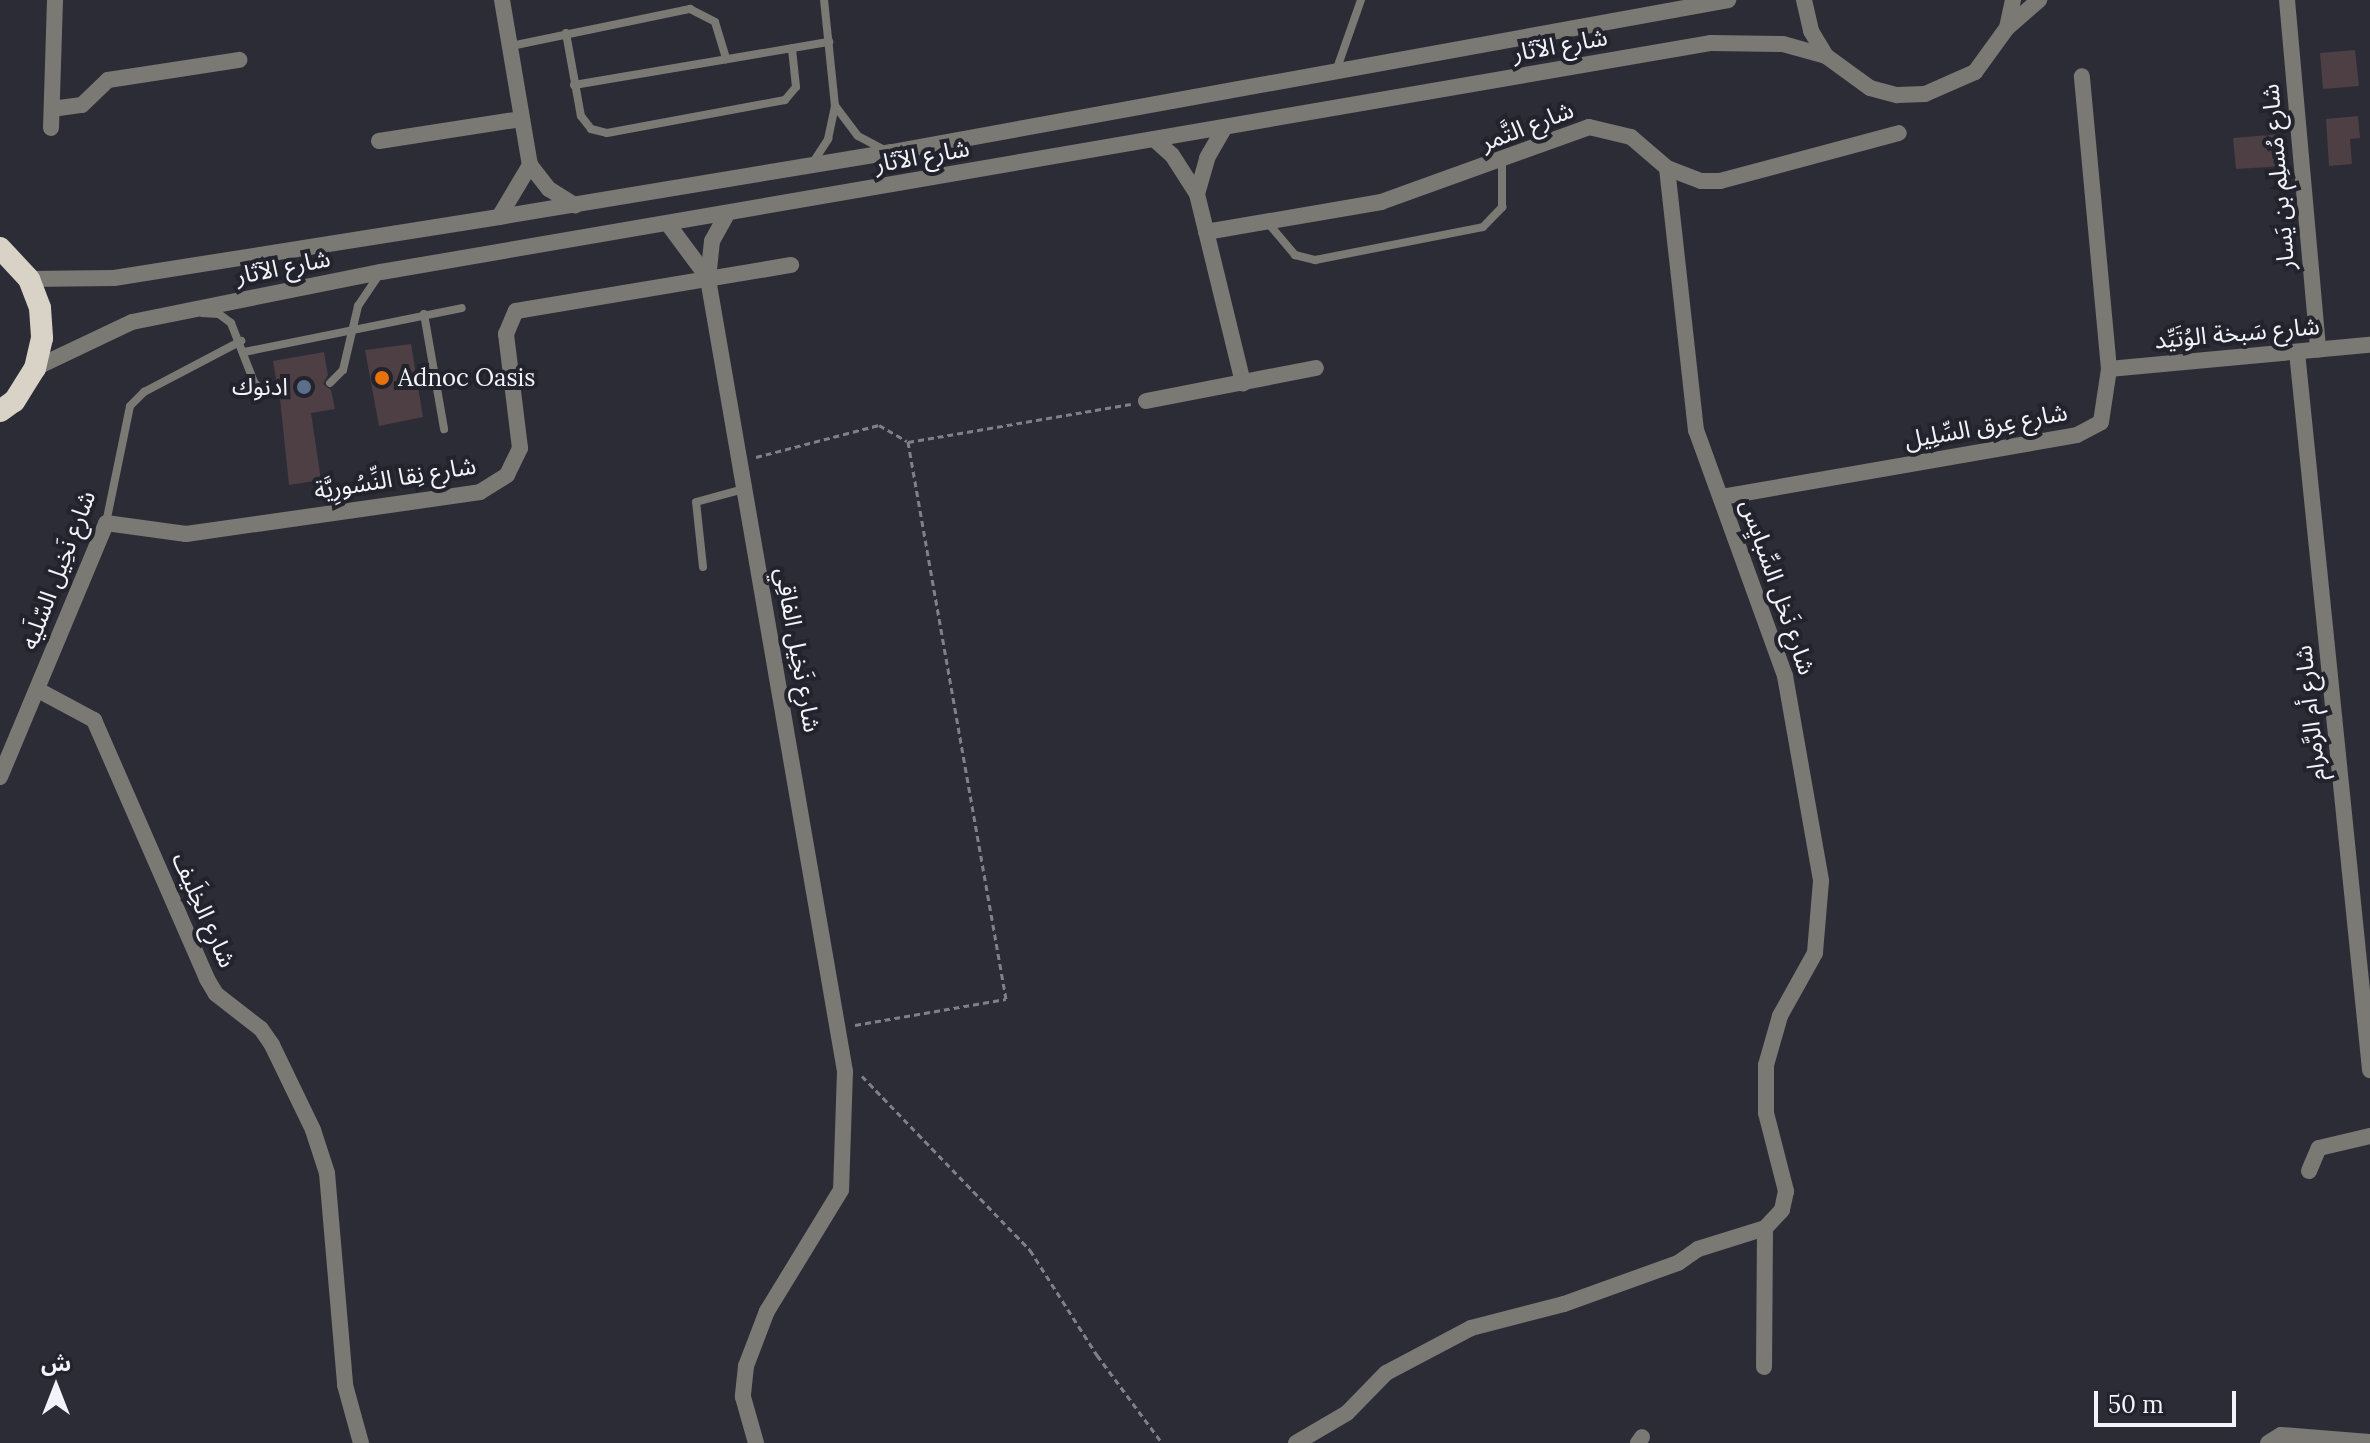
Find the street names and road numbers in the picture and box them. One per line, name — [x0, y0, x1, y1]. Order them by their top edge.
street label: شارع الآثار — [1510, 23, 1610, 67]
street label: شارع مُسلِم بن يَسار — [2256, 83, 2300, 271]
street label: شارع التَّمر — [1476, 95, 1578, 157]
street label: شارع الآثار — [872, 134, 972, 178]
street label: شارع الآثار — [233, 244, 333, 290]
street label: شارع سَبخة الوُتَيِّد — [2153, 311, 2321, 355]
street label: شارع عِرق السِّلِيل — [1902, 398, 2070, 454]
street label: شارع نِقا النِّسُورِيَّة — [312, 451, 478, 505]
street label: شارع نَخِيل السّلَيه — [14, 487, 102, 653]
street label: شارع نَخل السِّبايِس — [1734, 495, 1822, 679]
street label: شارع نَخِيل الفاقِي — [769, 565, 827, 735]
street label: شارع أم الرَّمرام — [2289, 644, 2331, 782]
street label: شارع الخِلَيف — [166, 848, 242, 972]

